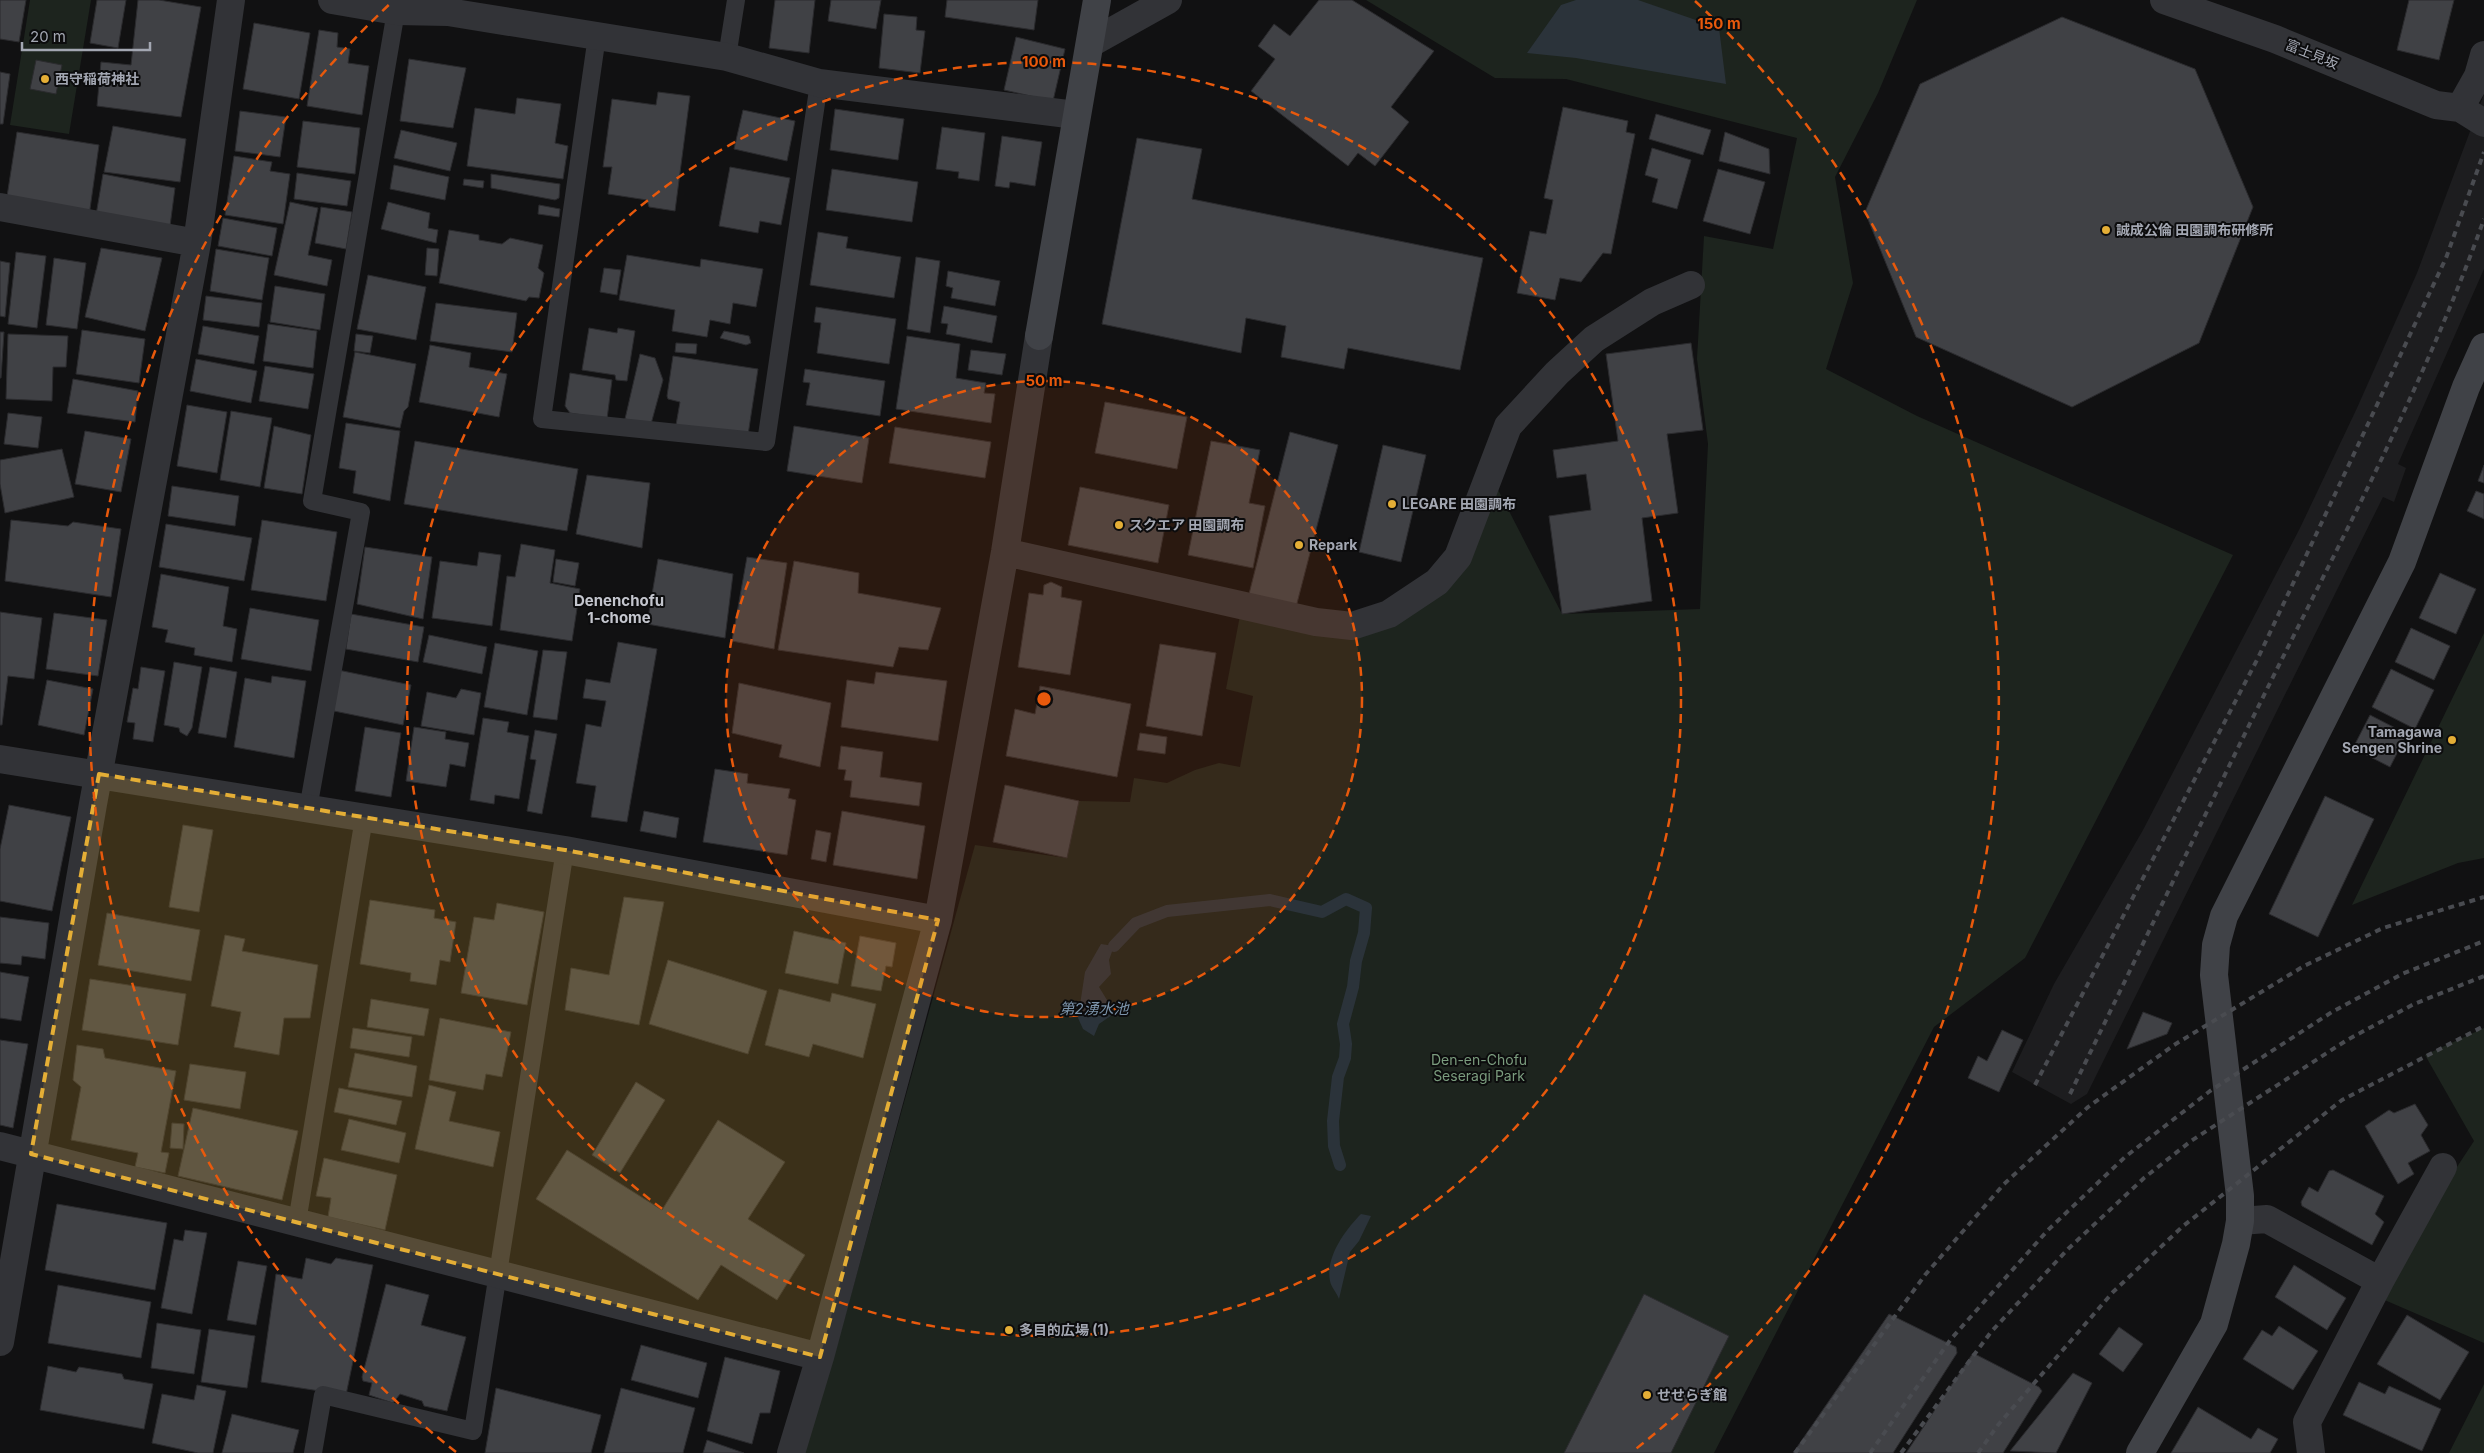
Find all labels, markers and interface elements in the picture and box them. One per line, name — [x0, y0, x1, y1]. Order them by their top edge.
text: 150 m — [1697, 14, 1741, 33]
scale bar — [22, 20, 150, 52]
text: 20 m — [30, 27, 66, 46]
street label: 富士見坂 — [2283, 35, 2341, 72]
text: 100 m — [1022, 52, 1066, 71]
place label: 西守稲荷神社 — [55, 70, 139, 87]
marker: 西守稲荷神社 — [39, 73, 51, 85]
place label: 誠成公倫 田園調布研修所 — [2116, 221, 2273, 238]
marker: 誠成公倫 田園調布研修所 — [2100, 224, 2112, 236]
text: 50 m — [1026, 371, 1062, 390]
place label: LEGARE 田園調布 — [1402, 495, 1516, 512]
marker: LEGARE 田園調布 — [1386, 498, 1398, 510]
place label: スクエア 田園調布 — [1129, 516, 1244, 533]
marker: スクエア 田園調布 — [1113, 519, 1125, 531]
place label: Repark — [1309, 536, 1358, 553]
marker: Repark — [1293, 539, 1305, 551]
district label: Denenchofu 1-chome — [574, 591, 664, 627]
centre of rings — [1035, 690, 1053, 708]
place label: Tamagawa Sengen Shrine — [2342, 723, 2442, 756]
marker: Tamagawa Sengen Shrine — [2446, 734, 2458, 746]
water label: 第2湧水池 — [1059, 999, 1131, 1018]
park label: Den-en-Chofu Seseragi Park — [1431, 1051, 1527, 1084]
place label: 多目的広場 (1) — [1019, 1321, 1109, 1338]
marker: 多目的広場 (1) — [1003, 1324, 1015, 1336]
place label: せせらぎ館 — [1657, 1386, 1727, 1403]
marker: せせらぎ館 — [1641, 1389, 1653, 1401]

